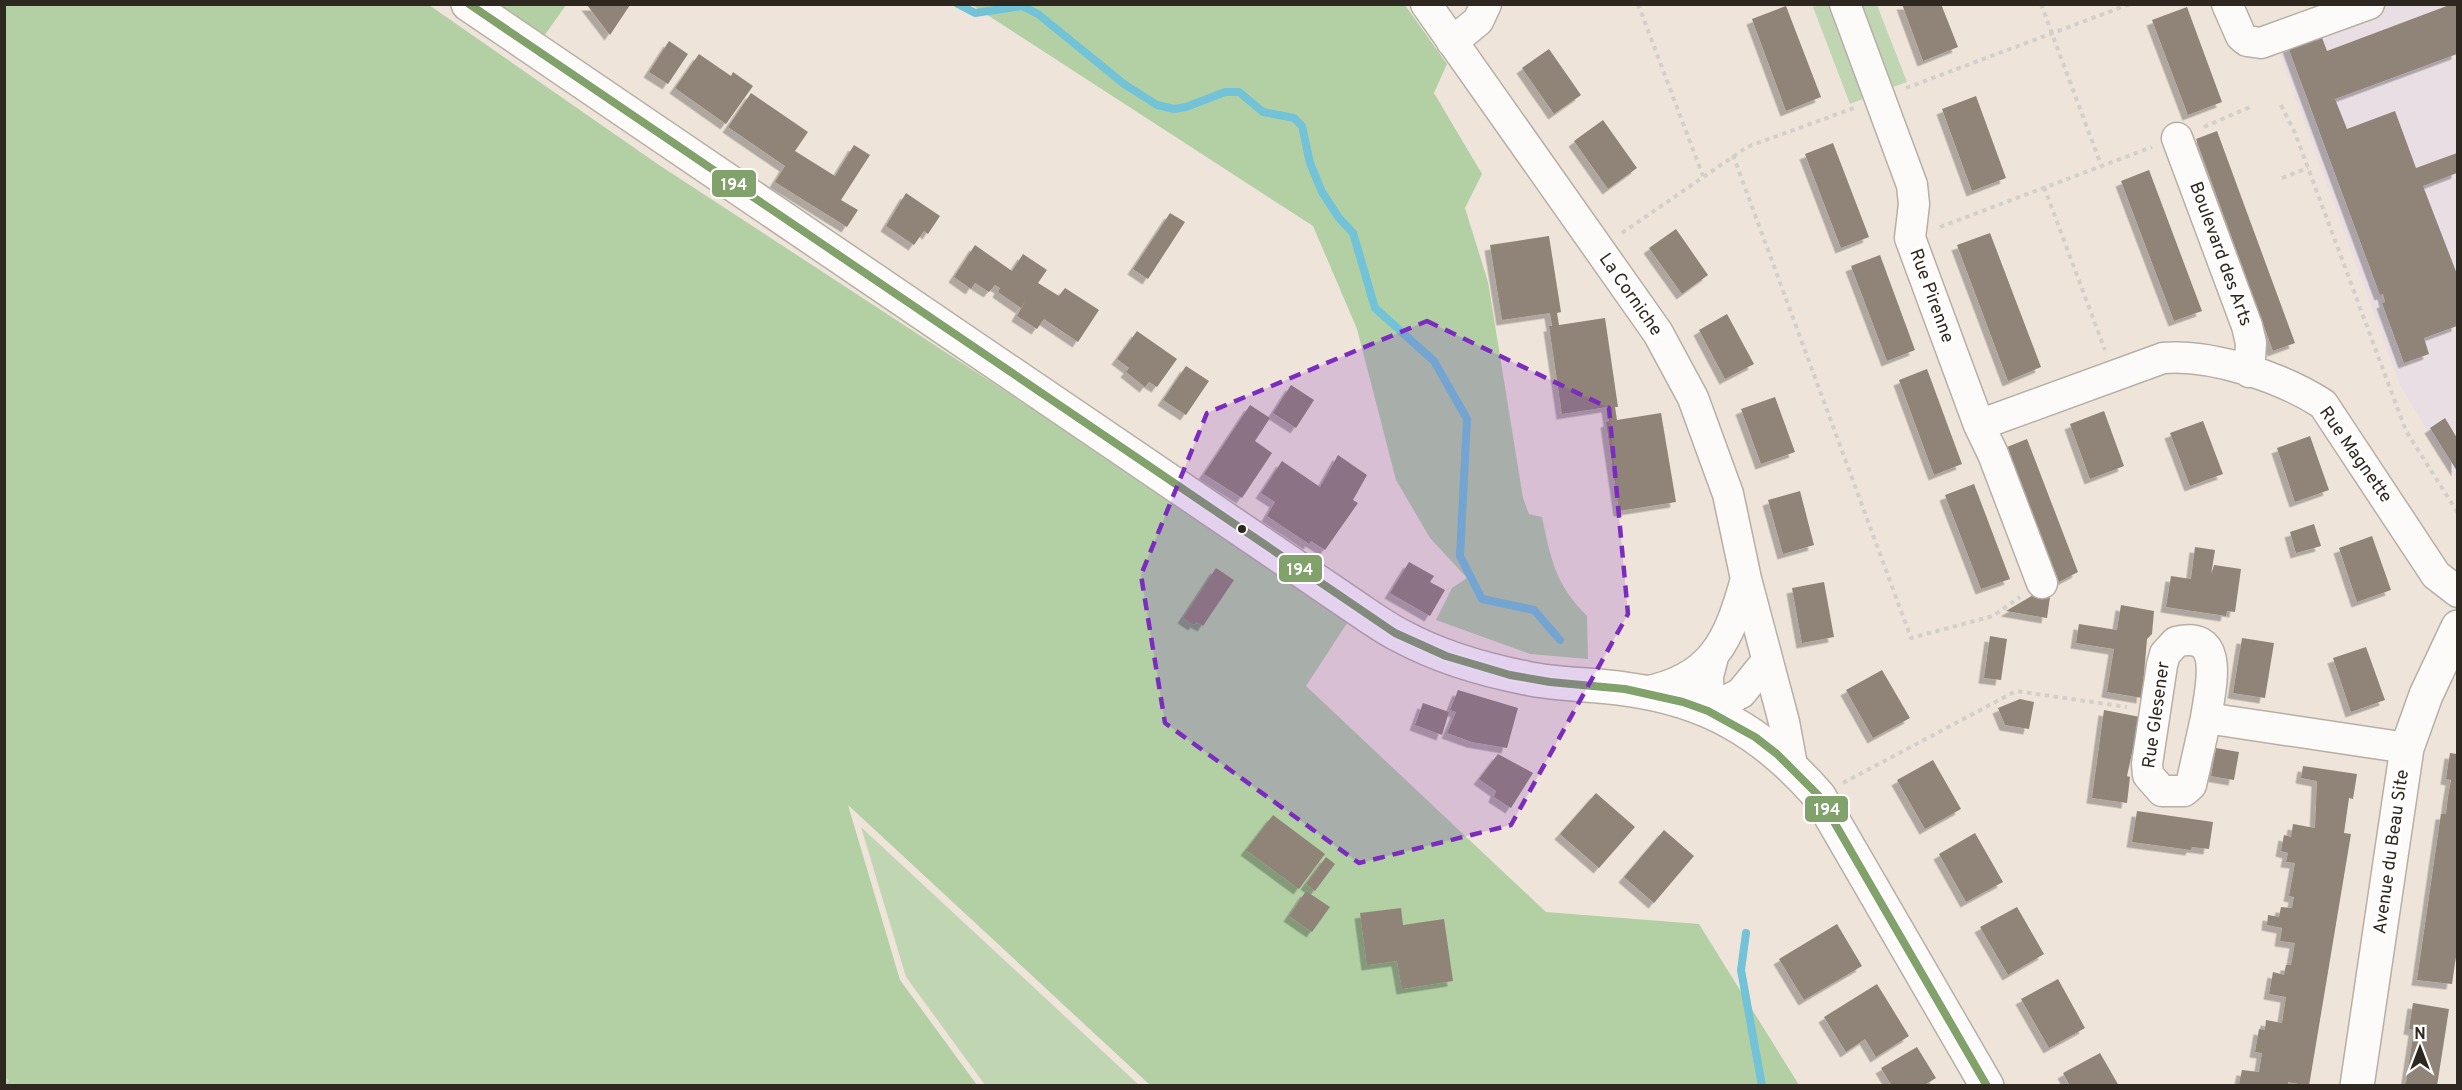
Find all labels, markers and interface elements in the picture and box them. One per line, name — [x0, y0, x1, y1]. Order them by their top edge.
line badge: 194 — [711, 169, 757, 198]
text: 194 — [721, 176, 747, 196]
street label: Boulevard des Arts — [2183, 179, 2257, 329]
street label: Rue Pirenne — [1903, 246, 1959, 346]
street label: La Corniche — [1593, 249, 1667, 341]
street label: Rue Magnette — [2313, 402, 2397, 508]
unlabelled marker — [1236, 523, 1248, 535]
line badge: 194 — [1278, 554, 1323, 583]
text: 194 — [1287, 561, 1313, 581]
street label: Rue Glesener — [2138, 660, 2176, 770]
street label: Avenue du Beau Site — [2369, 768, 2415, 936]
line badge: 194 — [1804, 795, 1849, 823]
text: 194 — [1814, 801, 1840, 821]
north arrow — [2390, 1018, 2450, 1078]
text: N — [2414, 1025, 2426, 1045]

